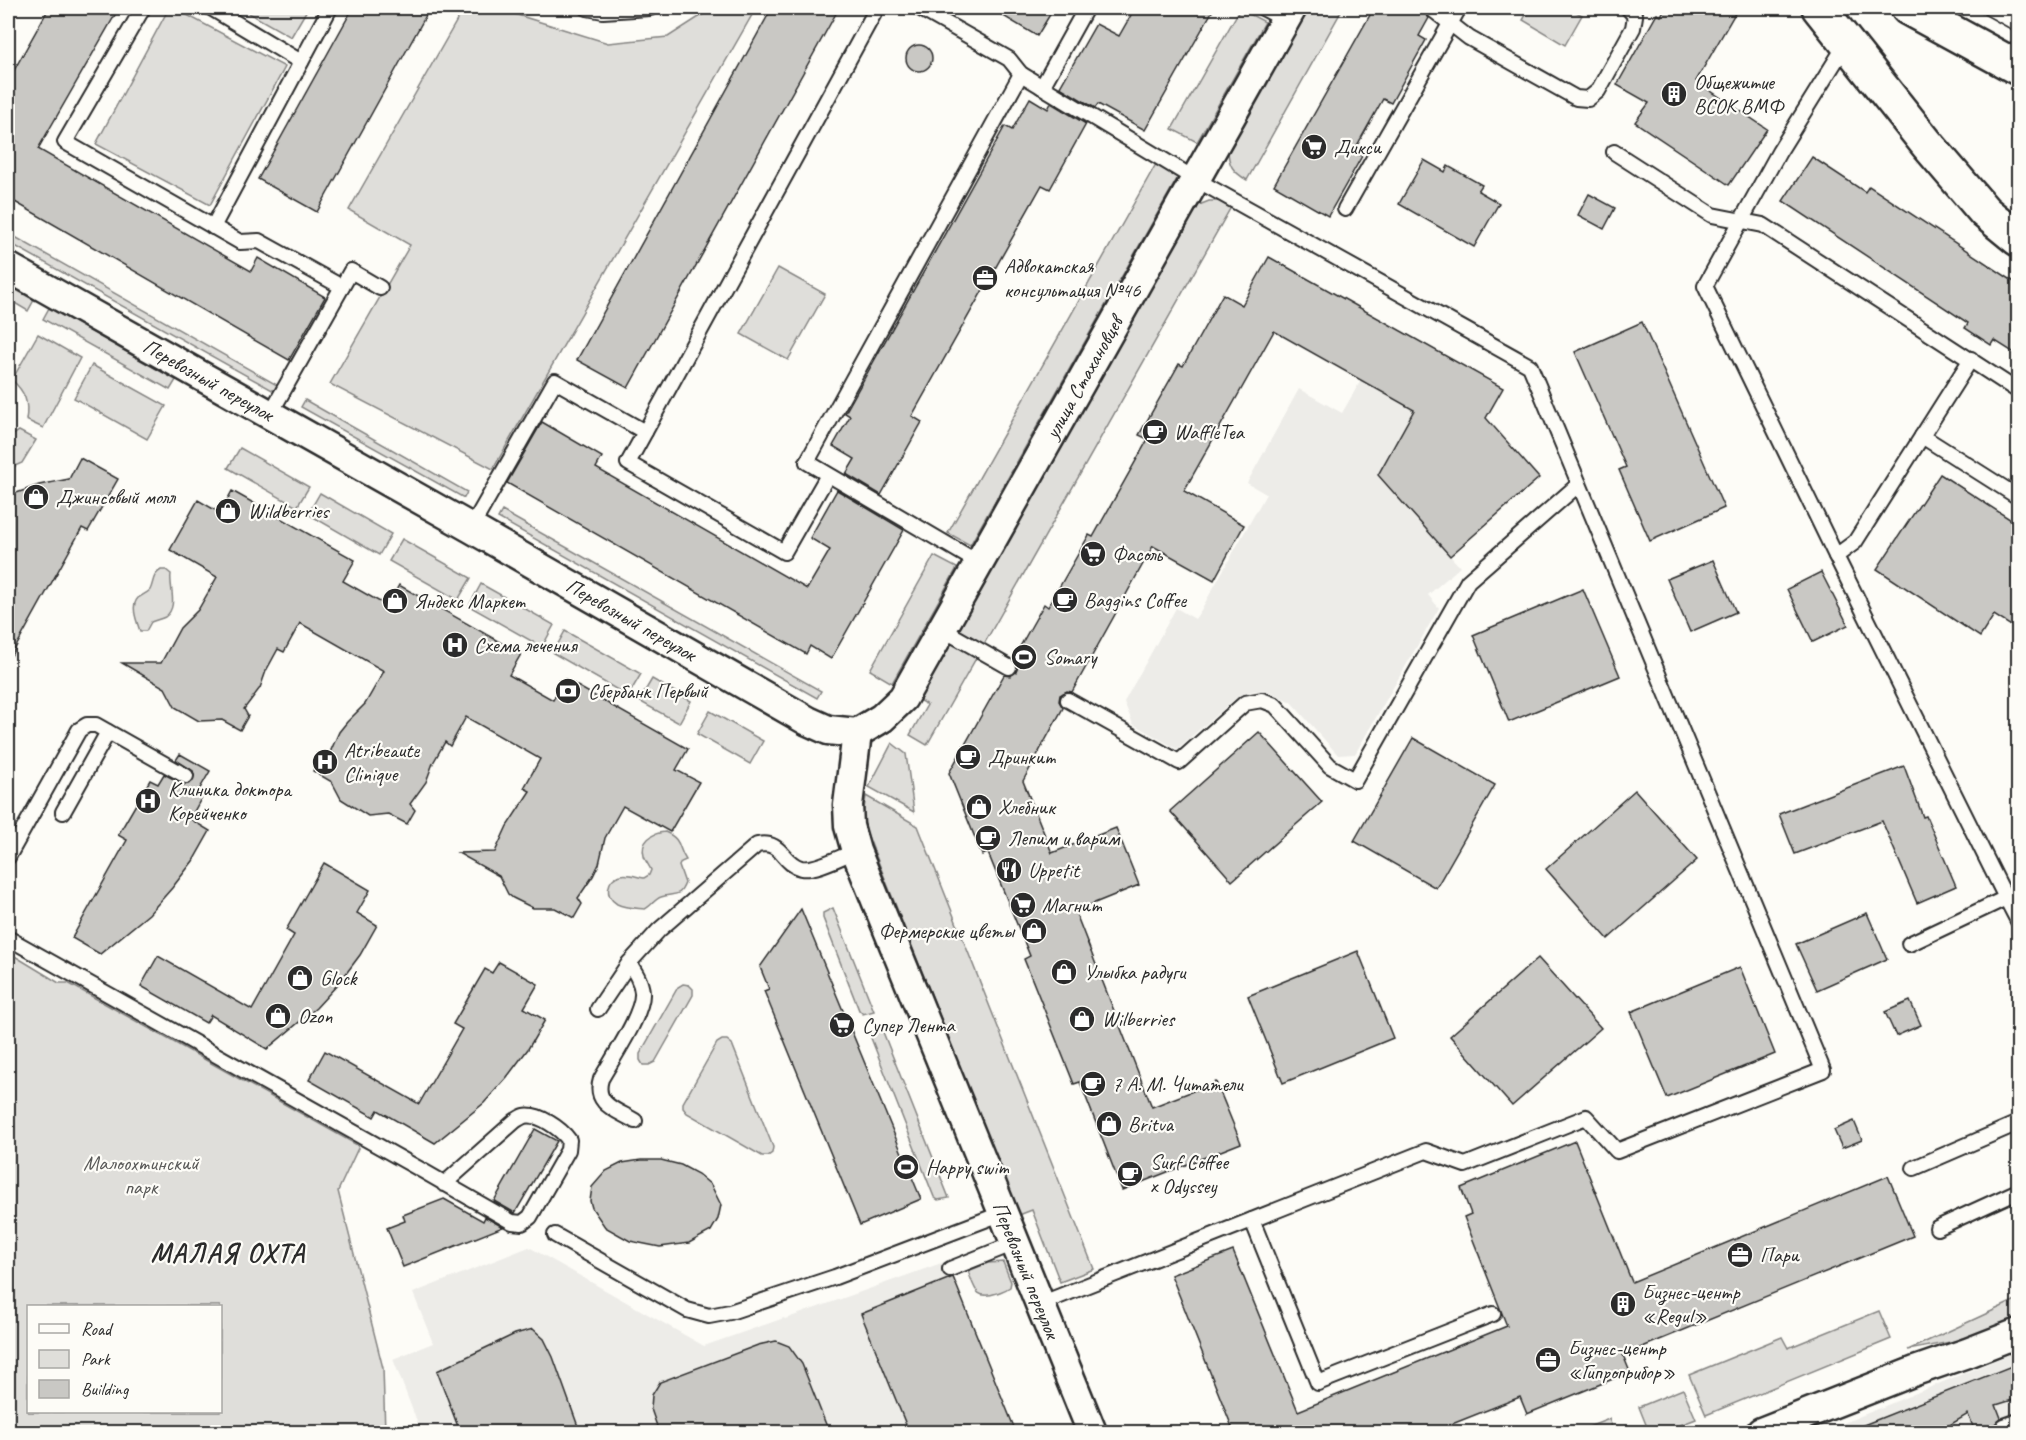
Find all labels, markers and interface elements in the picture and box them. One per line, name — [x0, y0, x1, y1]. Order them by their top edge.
place label: Общежитие ВСОК ВМФ — [1694, 69, 1785, 119]
building icon: Общежитие ВСОК ВМФ — [1659, 79, 1689, 109]
supermarket icon: Дикси — [1299, 132, 1329, 162]
place label: Дикси — [1334, 134, 1383, 160]
place label: Адвокатская консультация №46 — [1004, 253, 1141, 303]
office icon: Адвокатская консультация №46 — [970, 263, 1000, 293]
street label: улица Стахановцев — [1038, 309, 1130, 445]
street label: Перевозный переулок — [139, 333, 280, 428]
cafe icon: WaffleTea — [1140, 417, 1170, 447]
place label: WaffleTea — [1174, 419, 1246, 445]
shop icon: Джинсовый молл — [21, 482, 51, 512]
place label: Джинсовый молл — [56, 484, 177, 510]
shop icon: Wildberries — [213, 496, 243, 526]
place label: Wildberries — [248, 498, 330, 524]
supermarket icon: Фасоль — [1078, 539, 1108, 569]
place label: Фасоль — [1112, 541, 1164, 567]
street label: Перевозный переулок — [561, 572, 703, 668]
cafe icon: Baggins Coffee — [1050, 585, 1080, 615]
shop icon: Яндекс Маркет — [380, 586, 410, 616]
place label: Baggins Coffee — [1084, 587, 1187, 613]
place label: Яндекс Маркет — [414, 588, 526, 614]
hospital icon: Схема лечения — [440, 630, 470, 660]
place label: Схема лечения — [474, 632, 578, 658]
sports icon: Somary — [1009, 642, 1039, 672]
place label: Somary — [1044, 644, 1098, 670]
bank icon: Сбербанк Первый — [553, 676, 583, 706]
place label: Сбербанк Первый — [588, 678, 709, 704]
place label: Atribeaute Clinique — [344, 737, 420, 787]
cafe icon: Дринкит — [953, 742, 983, 772]
place label: Дринкит — [988, 744, 1056, 770]
hospital icon: Atribeaute Clinique — [310, 747, 340, 777]
place label: Клиника доктора Корейченко — [168, 776, 293, 826]
hospital icon: Клиника доктора Корейченко — [133, 786, 163, 816]
shop icon: Хлебник — [964, 792, 994, 822]
place label: Хлебник — [998, 794, 1057, 820]
cafe icon: Лепим и варим — [973, 823, 1003, 853]
place label: Лепим и варим — [1008, 825, 1121, 851]
restaurant icon: Uppetit — [994, 855, 1024, 885]
place label: Uppetit — [1028, 857, 1081, 883]
supermarket icon: Магнит — [1008, 890, 1038, 920]
place label: Магнит — [1042, 892, 1103, 918]
shop icon: Фермерские цветы — [1019, 916, 1049, 946]
place label: Фермерские цветы — [879, 918, 1016, 944]
shop icon: Улыбка радуги — [1049, 957, 1079, 987]
place label: Улыбка радуги — [1084, 959, 1187, 985]
shop icon: Glock — [285, 963, 315, 993]
place label: Glock — [320, 965, 358, 991]
shop icon: Ozon — [263, 1001, 293, 1031]
place label: Ozon — [298, 1003, 333, 1029]
shop icon: Wilberries — [1067, 1004, 1097, 1034]
place label: Wilberries — [1102, 1006, 1176, 1032]
supermarket icon: Супер Лента — [827, 1010, 857, 1040]
place label: Супер Лента — [862, 1012, 956, 1038]
cafe icon: 7 А. М. Читатели — [1078, 1069, 1108, 1099]
place label: 7 А. М. Читатели — [1112, 1071, 1244, 1097]
shop icon: Britva — [1094, 1109, 1124, 1139]
place label: Britva — [1128, 1111, 1174, 1137]
place label: Surf Coffee х Odyssey — [1150, 1149, 1230, 1199]
park label: Малоохтинский парк — [83, 1150, 200, 1200]
sports icon: Happy swim — [891, 1152, 921, 1182]
place label: Happy swim — [926, 1154, 1010, 1180]
cafe icon: Surf Coffee х Odyssey — [1115, 1159, 1145, 1189]
street label: Перевозный переулок — [987, 1198, 1067, 1345]
district label: МАЛАЯ ОХТА — [151, 1236, 306, 1270]
office icon: Пари — [1725, 1240, 1755, 1270]
place label: Пари — [1760, 1242, 1801, 1268]
place label: Бизнес-центр «Regul» — [1642, 1279, 1741, 1329]
building icon: Бизнес-центр «Regul» — [1608, 1289, 1638, 1319]
legend — [27, 1305, 222, 1413]
text: Road — [81, 1318, 114, 1340]
place label: Бизнес-центр «Гипроприбор» — [1568, 1335, 1675, 1385]
office icon: Бизнес-центр «Гипроприбор» — [1533, 1345, 1563, 1375]
text: Park — [81, 1348, 111, 1370]
text: Building — [81, 1378, 130, 1400]

